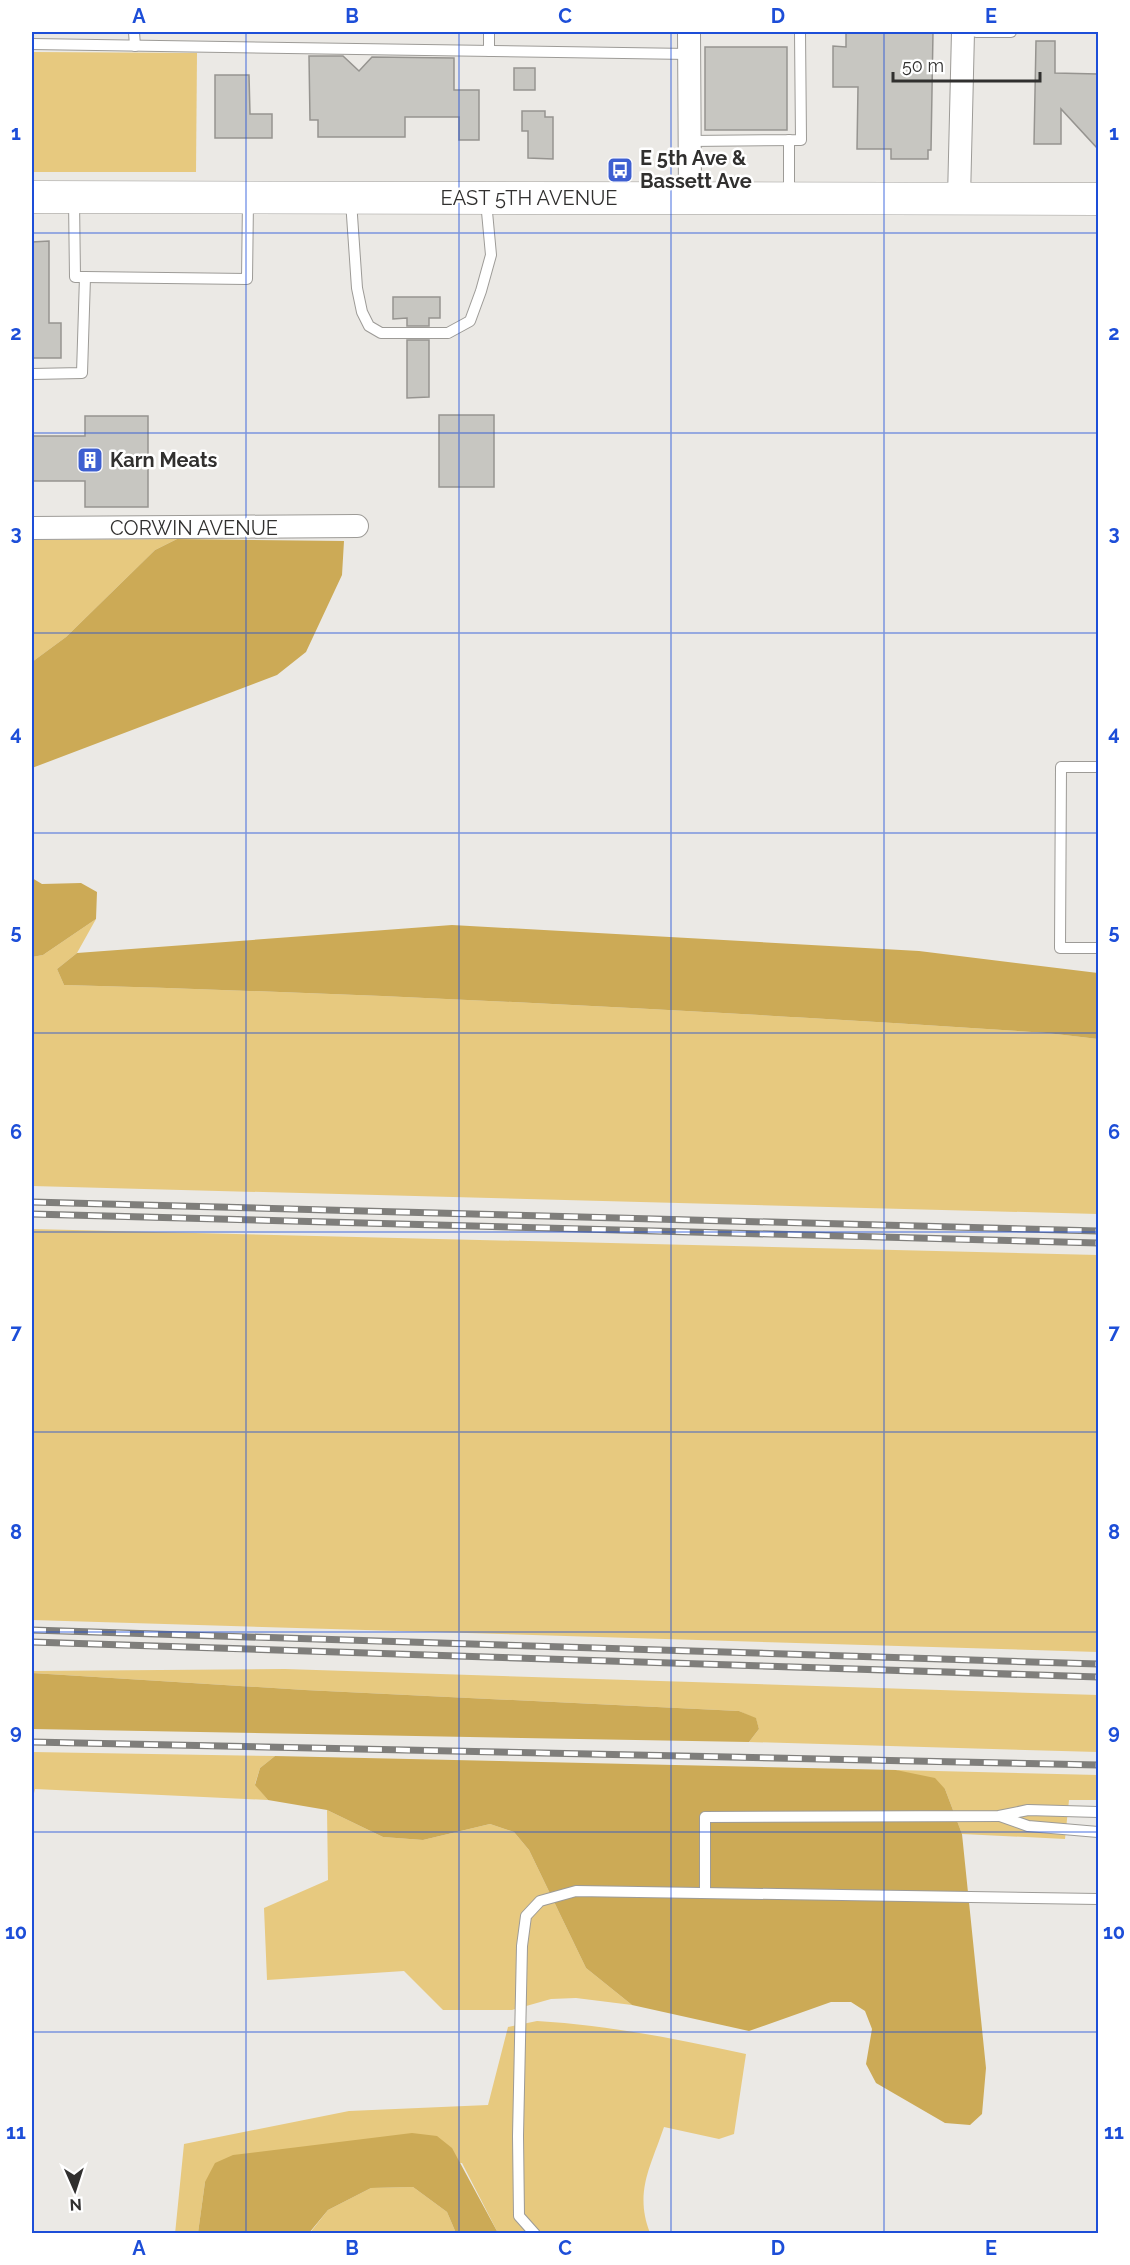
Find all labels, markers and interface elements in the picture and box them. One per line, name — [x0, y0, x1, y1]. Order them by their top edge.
text: A — [132, 4, 146, 28]
text: B — [345, 4, 359, 28]
text: C — [558, 4, 572, 28]
text: D — [771, 4, 785, 28]
text: E — [985, 4, 997, 28]
scale bar — [893, 45, 1040, 83]
text: 50 m — [902, 55, 944, 76]
text: 1 — [11, 121, 21, 145]
text: 1 — [1109, 121, 1119, 145]
place label: E 5th Ave & Bassett Ave — [640, 146, 752, 193]
bus stop icon: E 5th Ave & Bassett Ave — [605, 155, 635, 185]
street label: EAST 5TH AVENUE — [441, 186, 617, 210]
text: 2 — [10, 321, 22, 345]
text: 2 — [1108, 321, 1120, 345]
building icon: Karn Meats — [75, 445, 105, 475]
place label: Karn Meats — [110, 448, 218, 472]
street label: CORWIN AVENUE — [110, 516, 278, 540]
text: 3 — [10, 521, 22, 545]
text: 3 — [1108, 521, 1120, 545]
text: 4 — [10, 721, 22, 745]
text: 4 — [1108, 721, 1120, 745]
text: 5 — [10, 920, 22, 944]
text: 5 — [1108, 920, 1120, 944]
text: 6 — [10, 1120, 22, 1144]
text: 6 — [1108, 1120, 1120, 1144]
text: 7 — [10, 1320, 22, 1344]
text: 7 — [1108, 1320, 1120, 1344]
text: 8 — [10, 1520, 22, 1544]
text: 8 — [1108, 1520, 1120, 1544]
text: 9 — [10, 1720, 22, 1744]
text: 9 — [1108, 1720, 1120, 1744]
text: 10 — [5, 1920, 27, 1944]
text: 10 — [1103, 1920, 1125, 1944]
text: 11 — [6, 2120, 26, 2144]
text: 11 — [1104, 2120, 1124, 2144]
north arrow — [45, 2160, 105, 2220]
text: N — [69, 2195, 82, 2214]
text: A — [132, 2236, 146, 2260]
text: B — [345, 2236, 359, 2260]
text: C — [558, 2236, 572, 2260]
text: D — [771, 2236, 785, 2260]
text: E — [985, 2236, 997, 2260]

